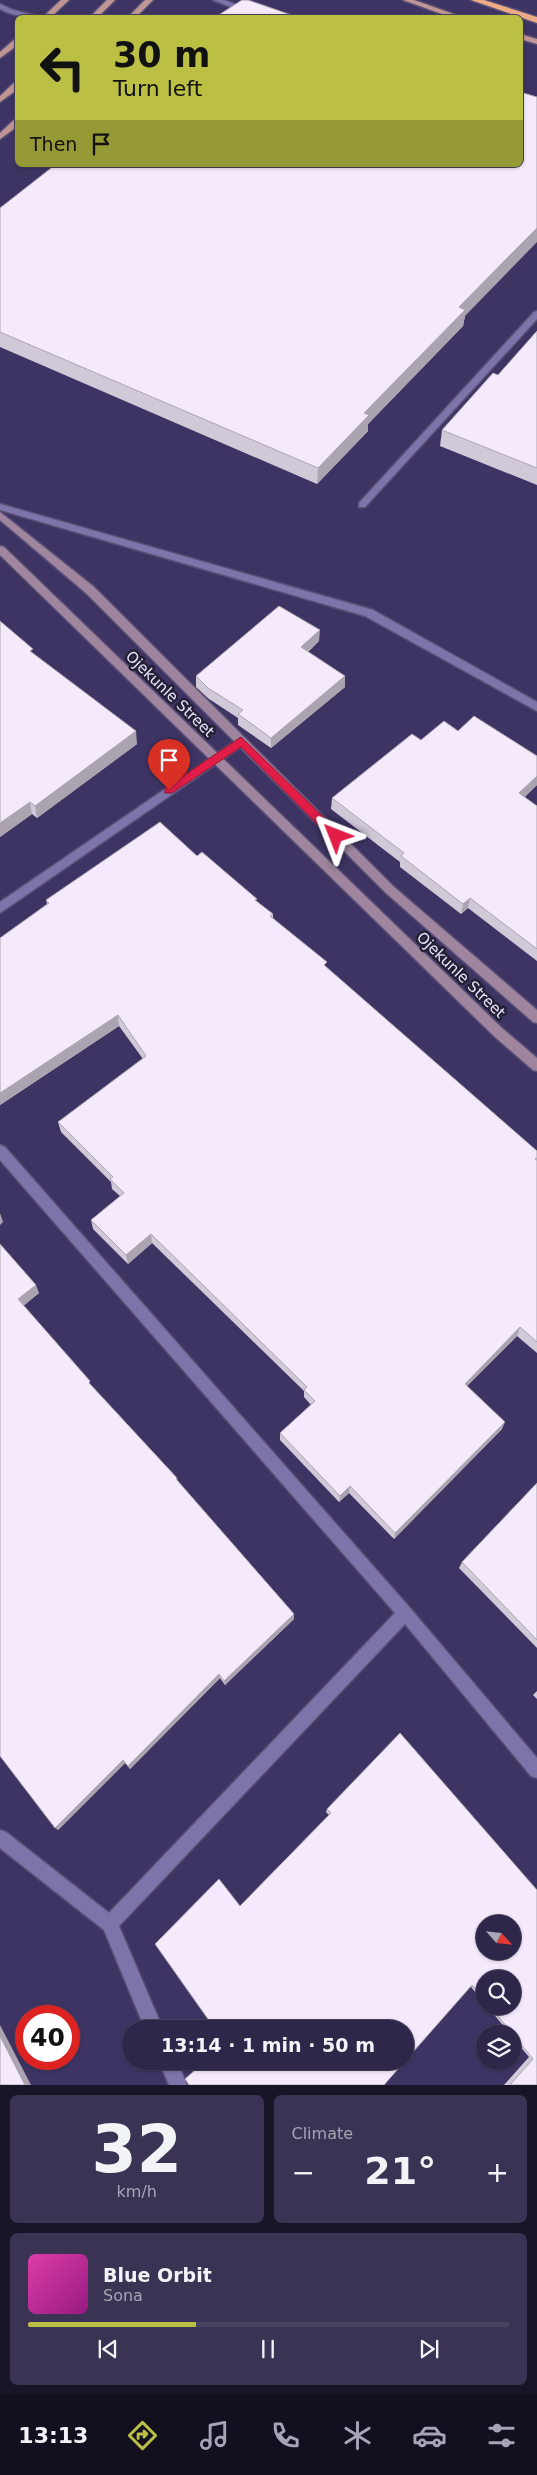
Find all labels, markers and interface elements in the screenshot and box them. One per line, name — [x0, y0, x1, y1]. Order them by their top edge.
icon: left — [30, 35, 95, 100]
text: 30 m — [113, 35, 210, 75]
text: Turn left — [113, 76, 202, 101]
icon: arrive — [87, 130, 115, 158]
text: Then — [30, 133, 77, 155]
street label: Ojekunle Street — [122, 647, 218, 741]
pin — [148, 739, 190, 790]
icon: arrive — [155, 746, 183, 774]
position arrow — [309, 809, 361, 861]
street label: Ojekunle Street — [413, 928, 509, 1022]
north arrow — [476, 1915, 521, 1960]
map controls — [476, 1915, 521, 2070]
button: search — [476, 1970, 521, 2015]
speed limit sign: 40 — [15, 2005, 80, 2070]
button: layers — [476, 2025, 521, 2070]
text: 13:14 · 1 min · 50 m — [161, 2034, 375, 2056]
text: 32 — [92, 2112, 182, 2187]
text: Climate — [292, 2124, 353, 2143]
text: 21° — [364, 2149, 436, 2193]
text: − — [292, 2156, 315, 2189]
text: + — [486, 2156, 509, 2189]
text: km/h — [117, 2182, 157, 2201]
text: Blue Orbit — [103, 2264, 212, 2286]
text: Sona — [103, 2286, 143, 2305]
icon: previous — [94, 2335, 122, 2363]
icon: pause — [254, 2335, 282, 2363]
icon: next — [415, 2335, 443, 2363]
icon: directions — [125, 2418, 160, 2453]
icon: music — [197, 2418, 232, 2453]
icon: phone — [268, 2418, 303, 2453]
icon: climate — [340, 2418, 375, 2453]
icon: car — [412, 2418, 447, 2453]
icon: filters — [484, 2418, 519, 2453]
text: 13:13 — [18, 2423, 88, 2448]

